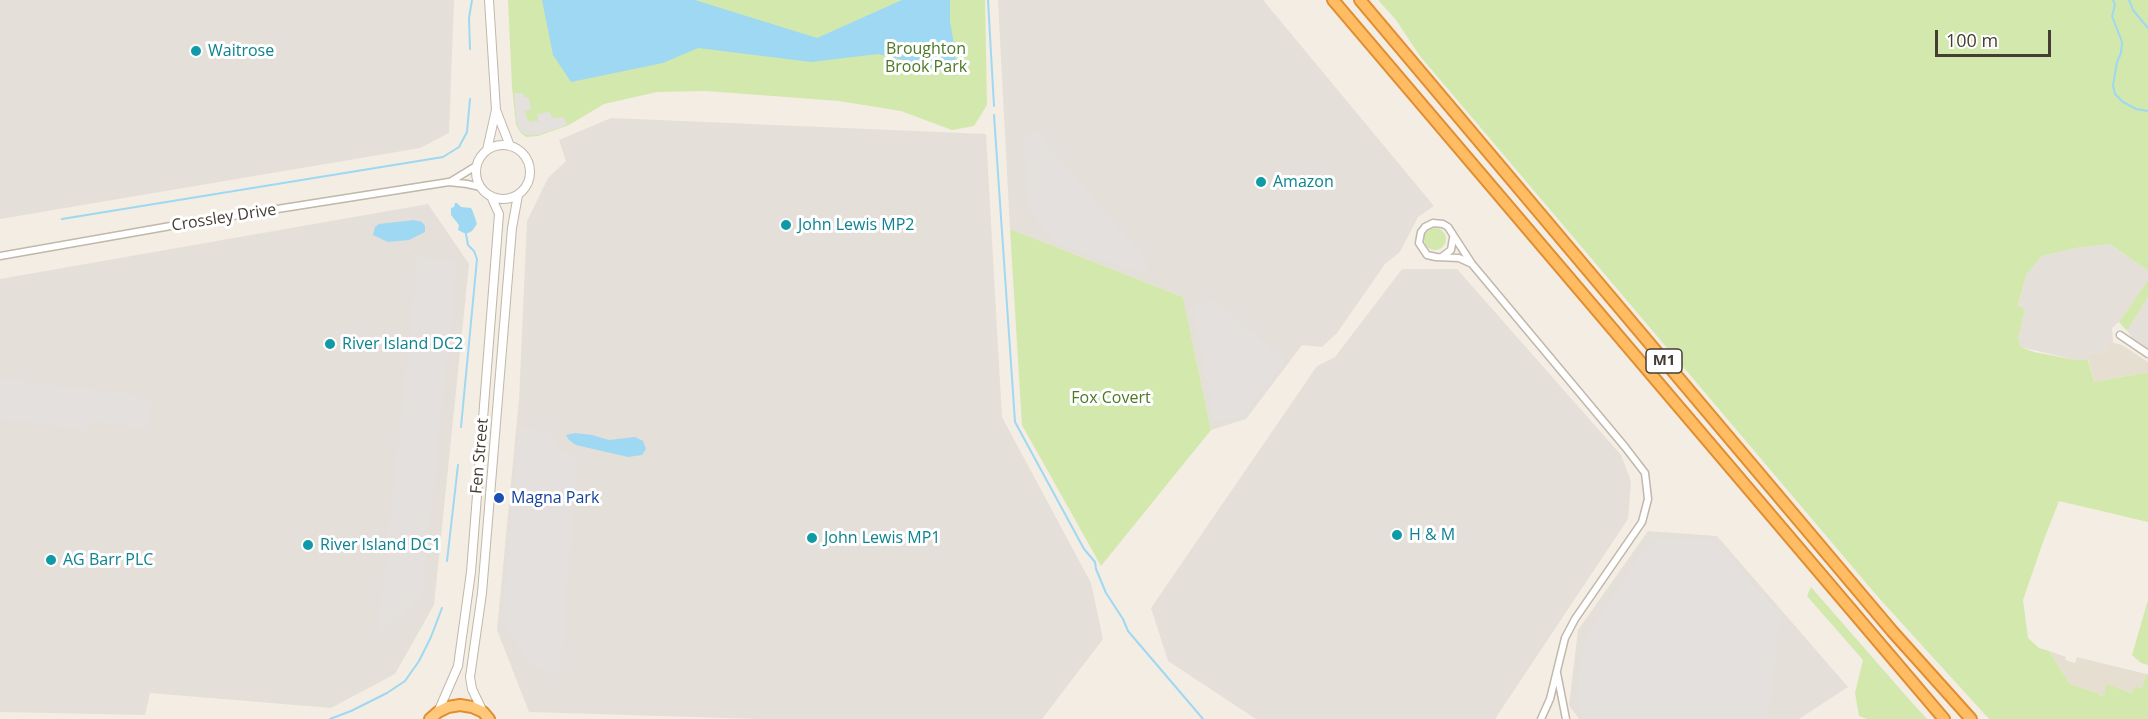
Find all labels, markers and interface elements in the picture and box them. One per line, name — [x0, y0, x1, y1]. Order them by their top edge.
scale bar — [1938, 18, 2054, 56]
text: 100 m — [1946, 28, 1998, 52]
park label: Broughton Brook Park — [885, 39, 967, 77]
place label: Waitrose — [208, 41, 274, 61]
marker: Waitrose — [189, 44, 203, 58]
place label: Amazon — [1273, 172, 1334, 192]
marker: Amazon — [1254, 175, 1268, 189]
street label: Crossley Drive — [170, 200, 278, 236]
place label: John Lewis MP2 — [798, 215, 914, 235]
marker: John Lewis MP2 — [779, 218, 793, 232]
place label: River Island DC2 — [342, 334, 463, 354]
marker: River Island DC2 — [323, 337, 337, 351]
road number: M1 — [1646, 349, 1682, 373]
park label: Fox Covert — [1071, 388, 1151, 408]
street label: Fen Street — [467, 417, 493, 495]
place label: Magna Park — [511, 488, 599, 508]
marker: Magna Park — [492, 491, 506, 505]
place label: H & M — [1409, 525, 1455, 545]
place label: John Lewis MP1 — [824, 528, 940, 548]
marker: H & M — [1390, 528, 1404, 542]
marker: John Lewis MP1 — [805, 531, 819, 545]
place label: River Island DC1 — [320, 535, 441, 555]
marker: River Island DC1 — [301, 538, 315, 552]
place label: AG Barr PLC — [63, 550, 153, 570]
marker: AG Barr PLC — [44, 553, 58, 567]

